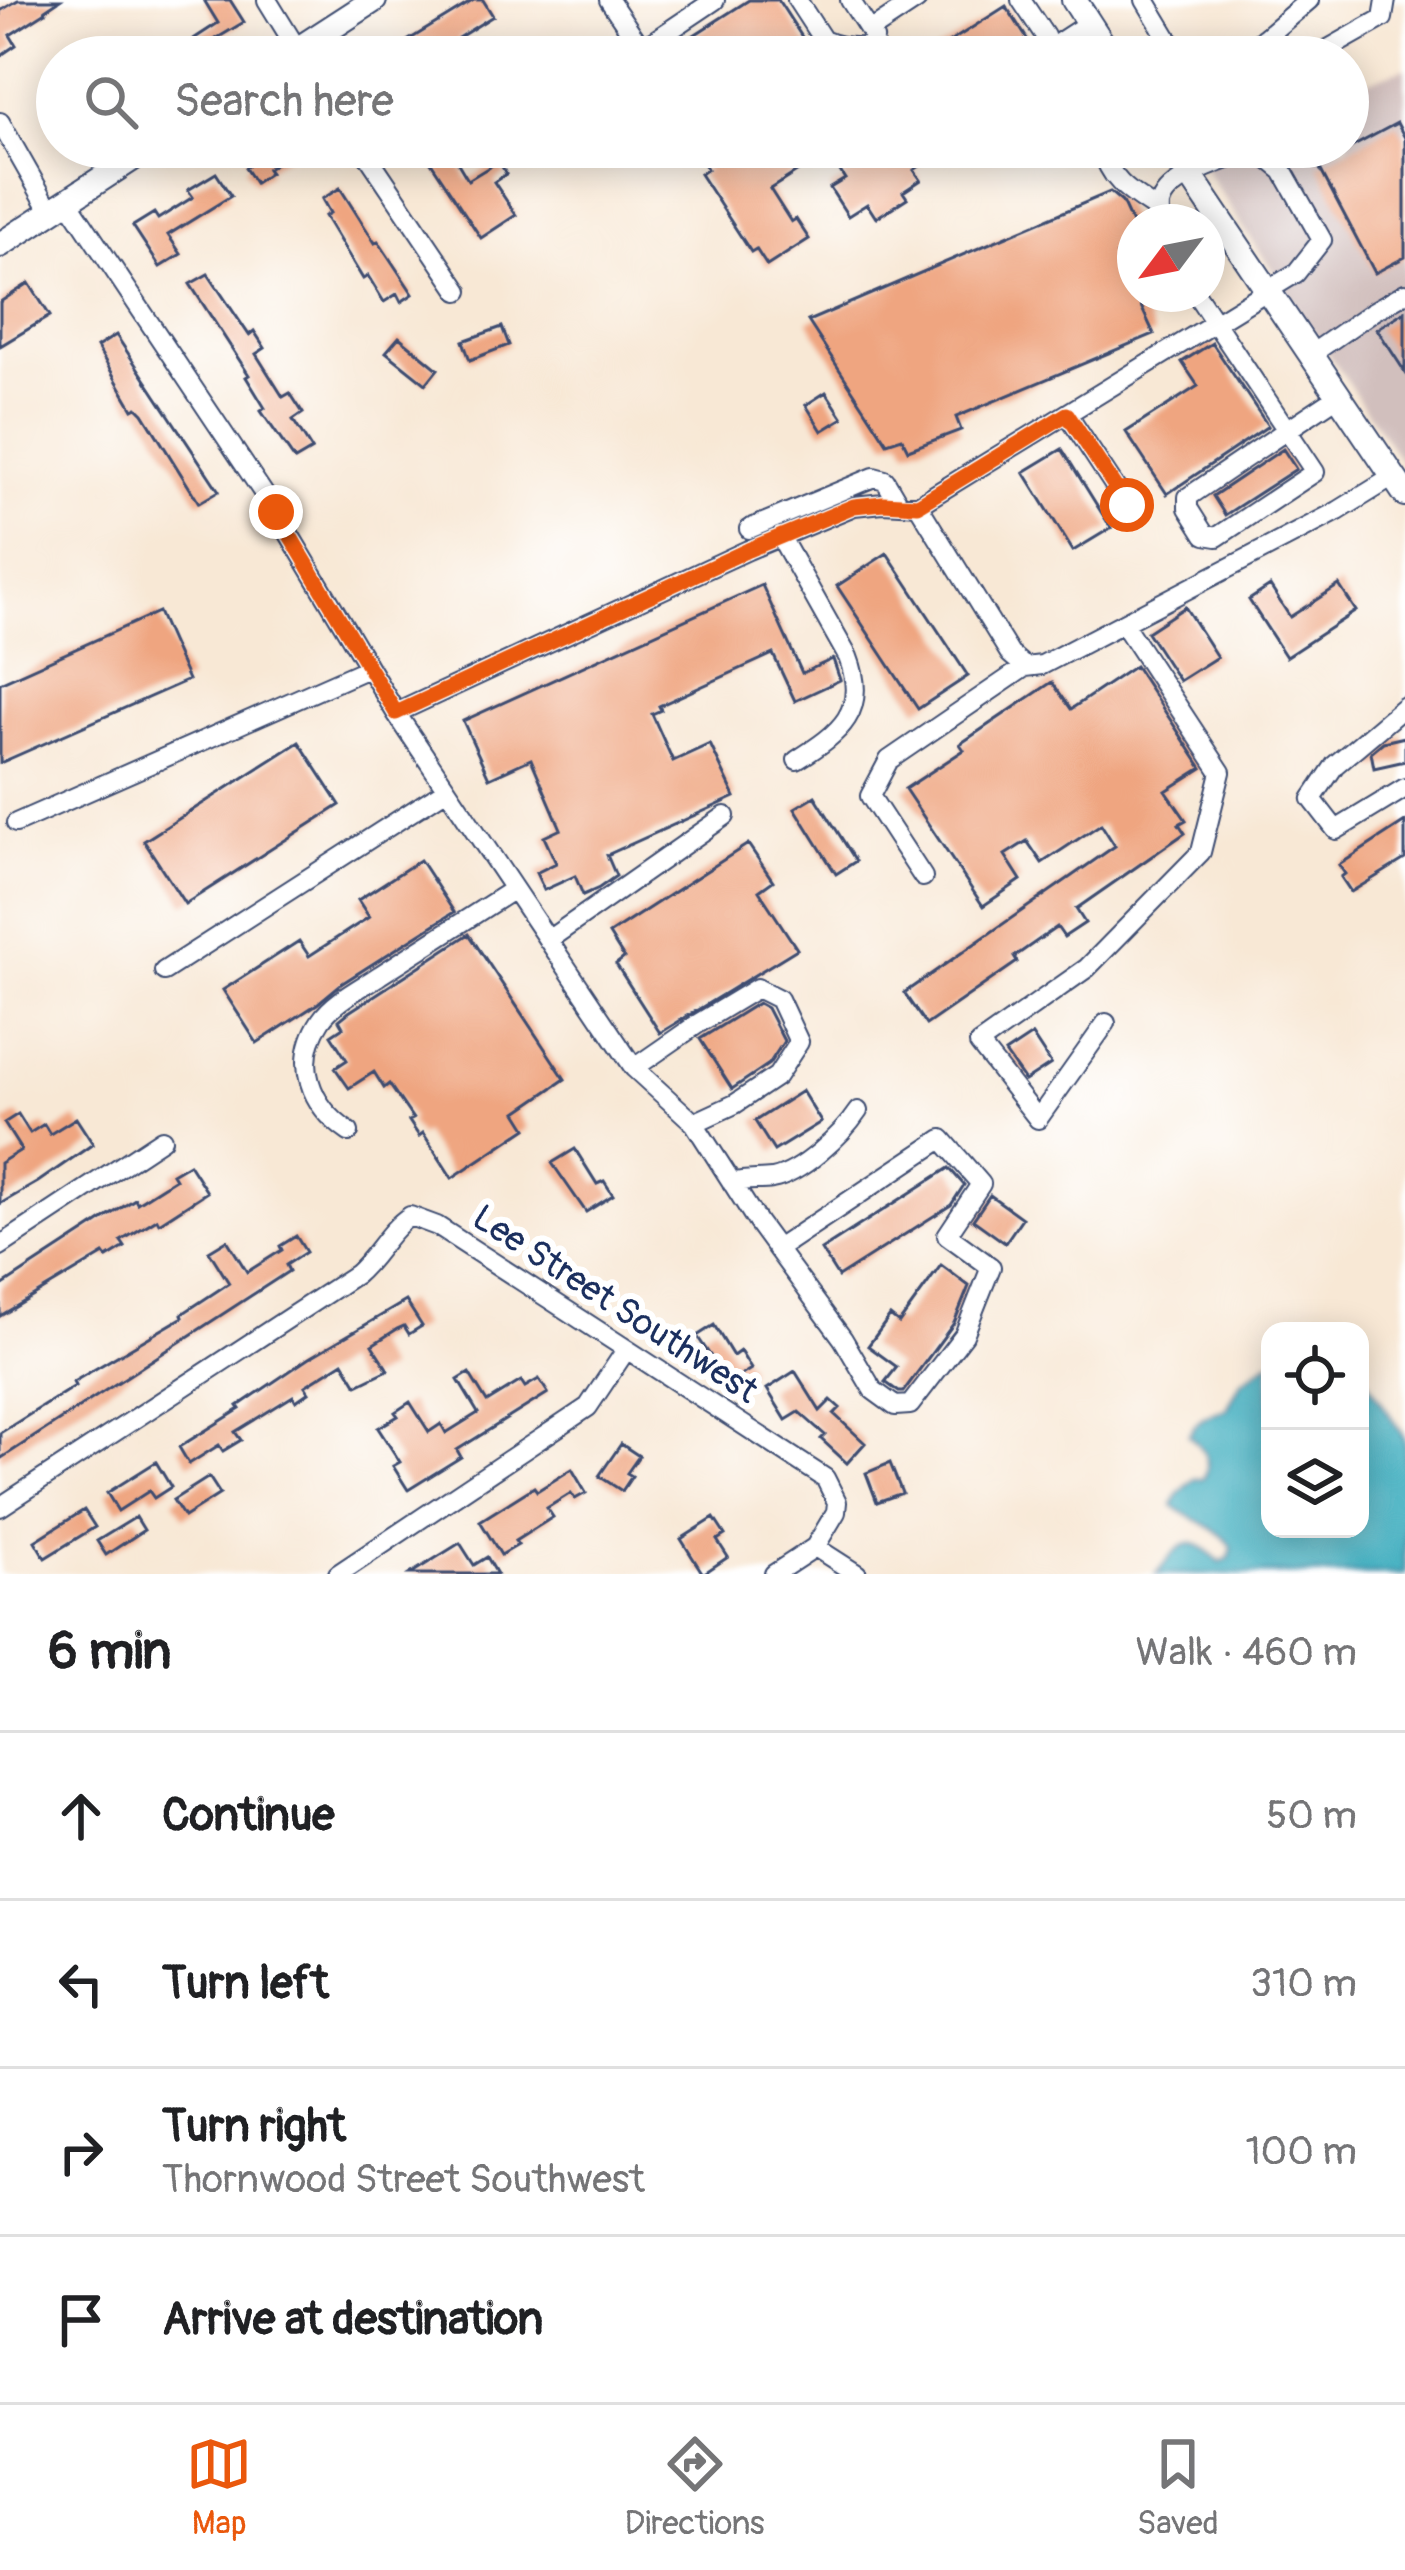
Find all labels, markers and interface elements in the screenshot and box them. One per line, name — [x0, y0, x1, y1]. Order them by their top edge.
search box — [36, 36, 1369, 168]
icon: search — [78, 69, 144, 135]
text: Search here — [174, 74, 394, 130]
north arrow — [1117, 204, 1225, 312]
route start — [1100, 478, 1154, 532]
route end — [249, 485, 303, 539]
street label: Lee Street Southwest — [464, 1195, 767, 1414]
map controls — [1261, 1322, 1369, 1538]
button: locate — [1261, 1322, 1369, 1430]
button: layers — [1261, 1430, 1369, 1538]
text: 6 min — [48, 1620, 171, 1684]
text: Walk · 460 m — [1135, 1628, 1357, 1677]
icon: ahead — [48, 1783, 114, 1849]
text: Continue — [162, 1788, 335, 1844]
text: 50 m — [1266, 1791, 1357, 1840]
icon: left — [48, 1951, 114, 2017]
text: Turn left — [162, 1956, 329, 2012]
text: 310 m — [1250, 1959, 1357, 2008]
text: Turn right — [162, 2099, 346, 2155]
icon: right — [48, 2119, 114, 2185]
text: 100 m — [1245, 2127, 1357, 2176]
text: Thornwood Street Southwest — [162, 2155, 645, 2204]
icon: arrive — [48, 2287, 114, 2353]
text: Arrive at destination — [162, 2292, 543, 2348]
tab: Map — [186, 2431, 252, 2544]
tab: Directions — [625, 2431, 765, 2544]
tab: Saved — [1137, 2431, 1219, 2544]

